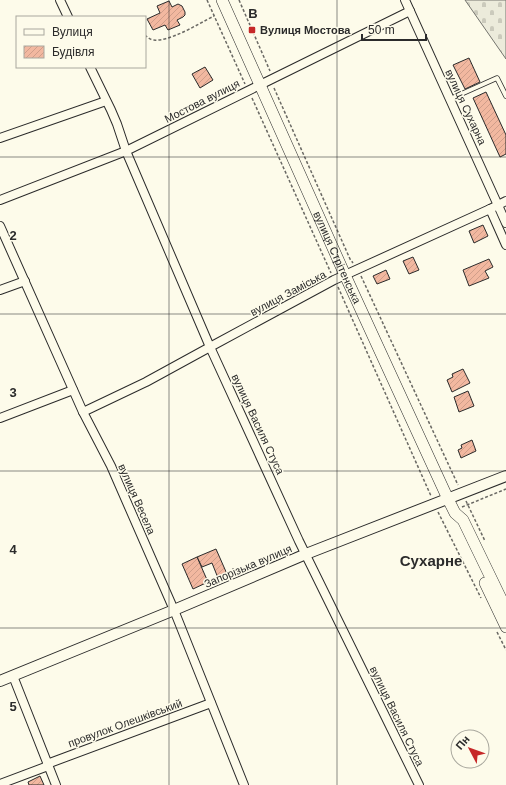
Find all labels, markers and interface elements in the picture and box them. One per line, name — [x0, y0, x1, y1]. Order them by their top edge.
text: B — [248, 6, 258, 21]
legend — [16, 16, 146, 68]
scale bar — [362, 16, 426, 42]
text: 50 m — [368, 23, 395, 37]
place label: Вулиця Мостова — [260, 24, 351, 36]
text: Вулиця — [52, 25, 93, 39]
marker: Вулиця Мостова — [247, 25, 257, 35]
text: Будівля — [52, 45, 94, 59]
street label: вулиця Сухарна — [443, 67, 489, 147]
street label: Мостова вулиця — [163, 77, 242, 125]
street label: вулиця Стрітенська — [311, 209, 364, 306]
text: 2 — [9, 228, 17, 243]
street label: вулиця Заміська — [248, 268, 329, 318]
street label: вулиця Василя Стуса — [229, 372, 287, 477]
text: 3 — [9, 385, 17, 400]
street label: вулиця Весела — [116, 462, 158, 537]
text: 4 — [9, 542, 17, 557]
street label: Запорізька вулиця — [202, 542, 294, 590]
district label: Сухарне — [400, 552, 462, 569]
street label: вулиця Василя Стуса — [368, 664, 427, 769]
street label: провулок Олешківський — [66, 697, 184, 749]
text: 5 — [9, 699, 17, 714]
north arrow — [450, 729, 490, 769]
text: Пн — [453, 733, 472, 752]

